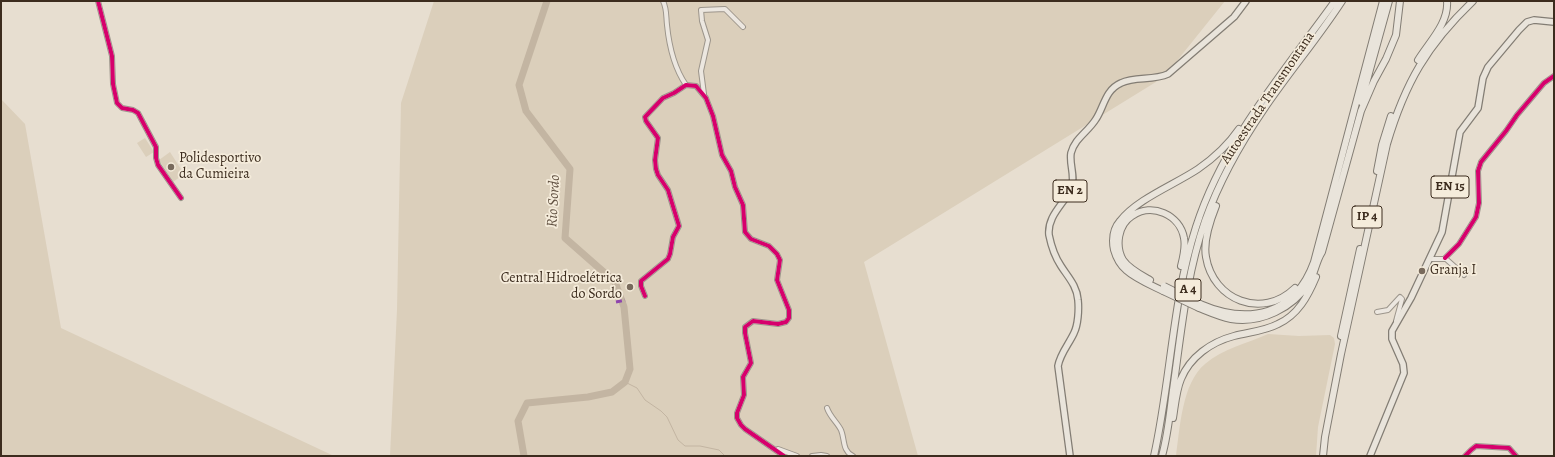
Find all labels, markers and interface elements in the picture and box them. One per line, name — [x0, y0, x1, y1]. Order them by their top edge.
street label: Autoestrada Transmontana — [1217, 29, 1319, 167]
place label: Polidesportivo da Cumieira — [179, 151, 261, 184]
marker: Polidesportivo da Cumieira — [166, 162, 176, 172]
water label: Rio Sordo — [544, 174, 564, 228]
road number: EN 15 — [1431, 176, 1469, 198]
road number: EN 2 — [1053, 180, 1087, 202]
road number: IP 4 — [1352, 206, 1382, 228]
place label: Granja I — [1430, 263, 1476, 279]
marker: Granja I — [1417, 266, 1427, 276]
place label: Central Hidroelétrica do Sordo — [501, 271, 622, 304]
road number: A 4 — [1175, 279, 1201, 301]
marker: Central Hidroelétrica do Sordo — [625, 282, 635, 292]

